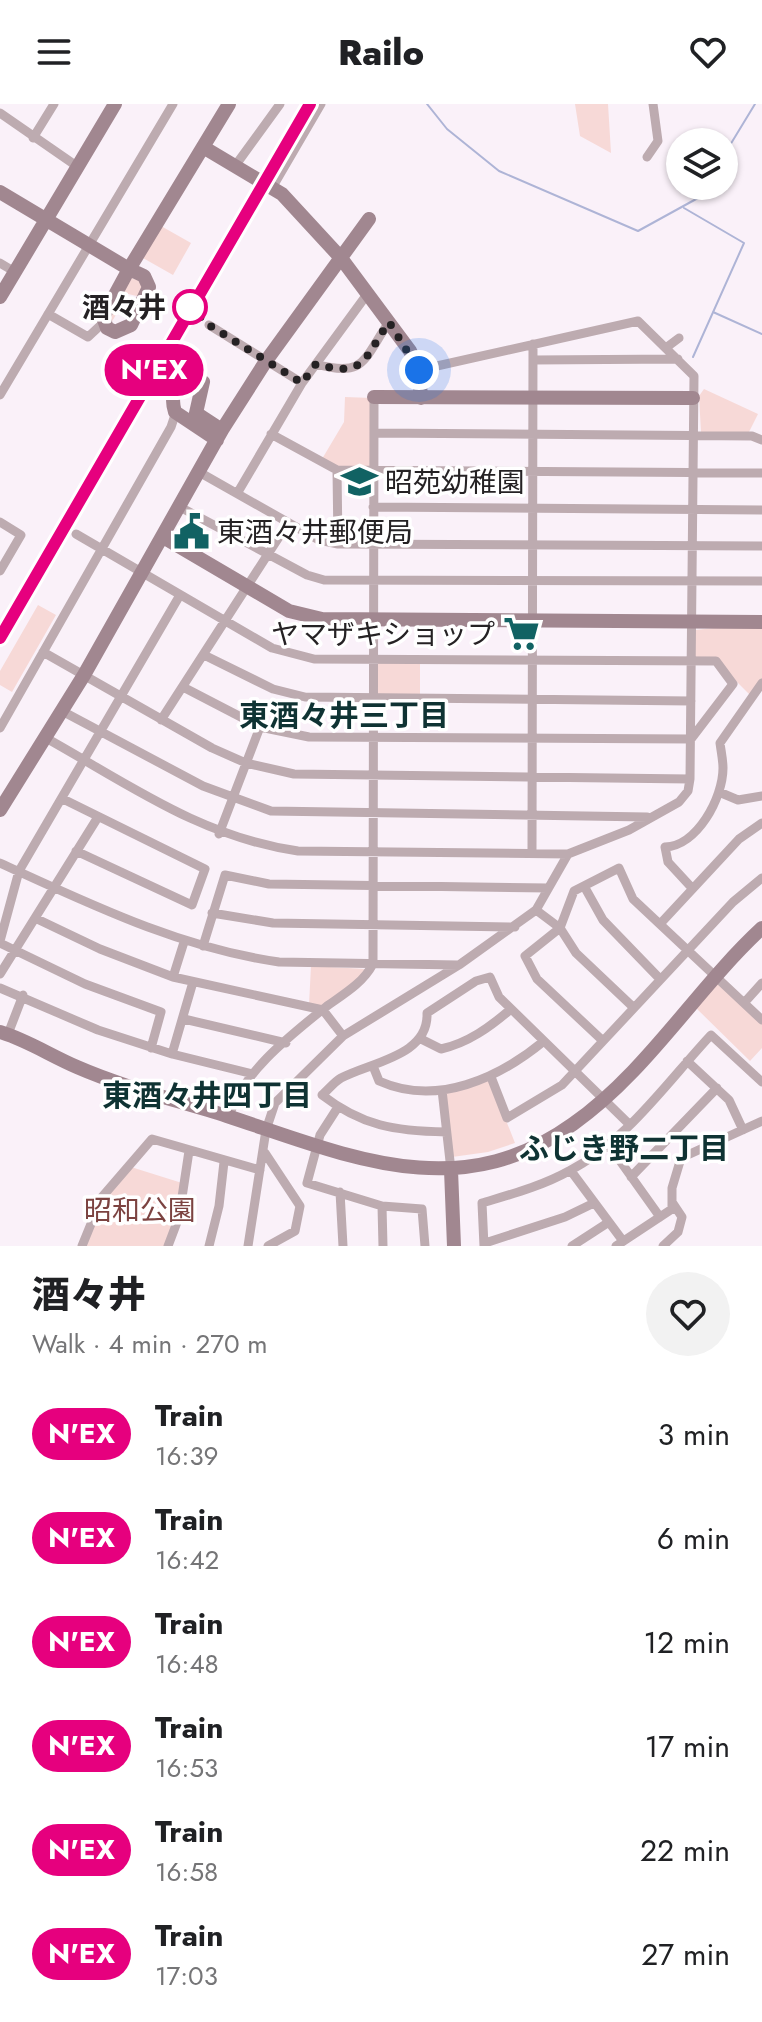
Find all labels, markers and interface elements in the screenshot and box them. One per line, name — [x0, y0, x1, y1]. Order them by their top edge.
text: Railo — [338, 26, 424, 78]
icon: menu — [32, 30, 76, 74]
icon: heart — [686, 30, 730, 74]
map controls — [666, 128, 738, 200]
button: layers — [666, 128, 738, 200]
place label: 酒々井 — [82, 287, 166, 328]
marker: 酒々井 — [173, 290, 207, 324]
line badge: N'EX — [98, 344, 210, 396]
text: N'EX — [121, 349, 187, 390]
your location — [399, 350, 439, 390]
place label: 昭苑幼稚園 — [385, 462, 525, 503]
school or university icon: 昭苑幼稚園 — [340, 463, 378, 501]
place label: 東酒々井郵便局 — [217, 512, 413, 553]
public building icon: 東酒々井郵便局 — [172, 513, 210, 551]
place label: ヤマザキショップ — [271, 614, 495, 655]
supermarket icon: ヤマザキショップ — [502, 615, 540, 653]
district label: 東酒々井三丁目 — [239, 694, 449, 737]
district label: 東酒々井四丁目 — [102, 1074, 312, 1117]
district label: ふじき野二丁目 — [519, 1127, 729, 1170]
park label: 昭和公園 — [84, 1190, 196, 1231]
text: 酒々井 — [32, 1267, 146, 1322]
button: heart — [646, 1272, 730, 1356]
text: Walk · 4 min · 270 m — [32, 1325, 268, 1363]
text: Train — [155, 1394, 223, 1437]
text: N'EX — [48, 1413, 115, 1454]
text: 3 min — [658, 1413, 730, 1456]
text: 16:39 — [155, 1437, 219, 1475]
text: Train — [155, 1498, 223, 1541]
text: N'EX — [48, 1517, 115, 1558]
text: 6 min — [657, 1517, 730, 1560]
text: 16:42 — [155, 1541, 219, 1579]
text: Train — [155, 1602, 223, 1645]
text: N'EX — [48, 1621, 115, 1662]
text: 12 min — [643, 1621, 730, 1664]
text: 16:48 — [155, 1645, 219, 1683]
text: Train — [155, 1706, 223, 1749]
text: N'EX — [48, 1725, 115, 1766]
text: 17 min — [645, 1725, 730, 1768]
text: 16:53 — [155, 1749, 218, 1787]
text: Train — [155, 1810, 223, 1853]
text: N'EX — [48, 1829, 115, 1870]
text: 22 min — [640, 1829, 730, 1872]
text: 16:58 — [155, 1853, 218, 1891]
text: Train — [155, 1914, 223, 1957]
text: N'EX — [48, 1933, 115, 1974]
text: 27 min — [641, 1933, 730, 1976]
text: 17:03 — [155, 1957, 218, 1995]

